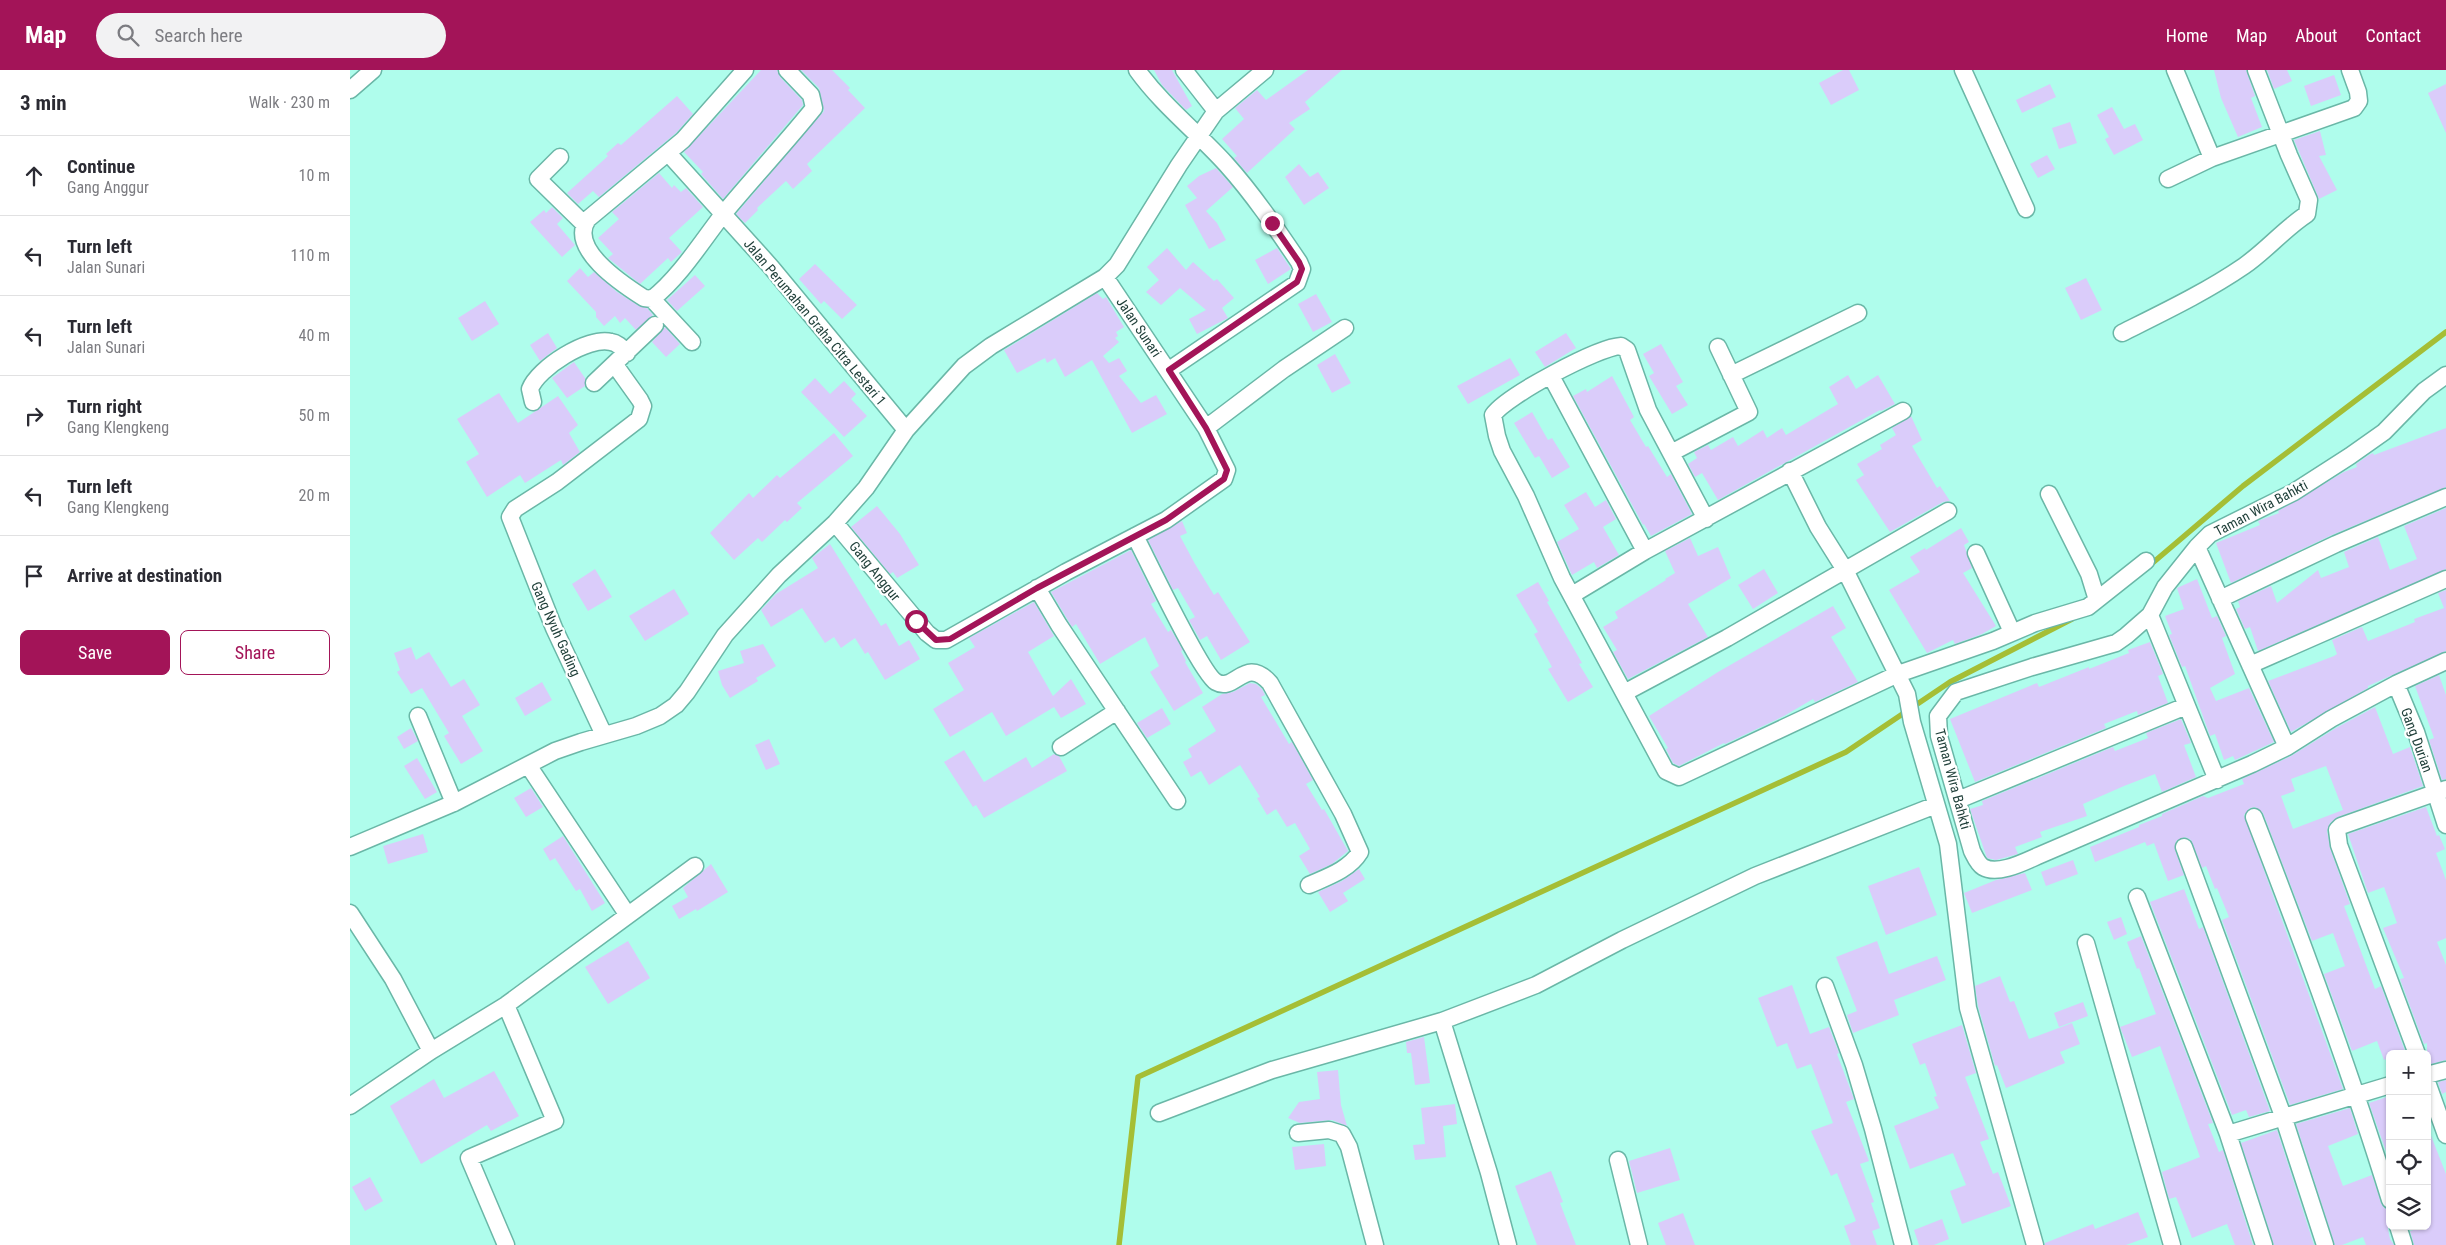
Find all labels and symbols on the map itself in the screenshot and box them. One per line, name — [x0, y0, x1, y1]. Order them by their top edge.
route end — [1261, 212, 1284, 235]
street label: Jalan Perumahan Graha Citra Lestari 1 — [741, 236, 889, 408]
street label: Jalan Sunari — [1113, 294, 1165, 360]
street label: Taman Wira Bahkti — [2212, 477, 2310, 539]
street label: Gang Anggur — [846, 538, 904, 604]
street label: Gang Nyuh Gading — [528, 579, 584, 679]
route start — [905, 610, 928, 633]
street label: Gang Durian — [2398, 705, 2436, 775]
street label: Taman Wira Bahkti — [1932, 727, 1974, 831]

